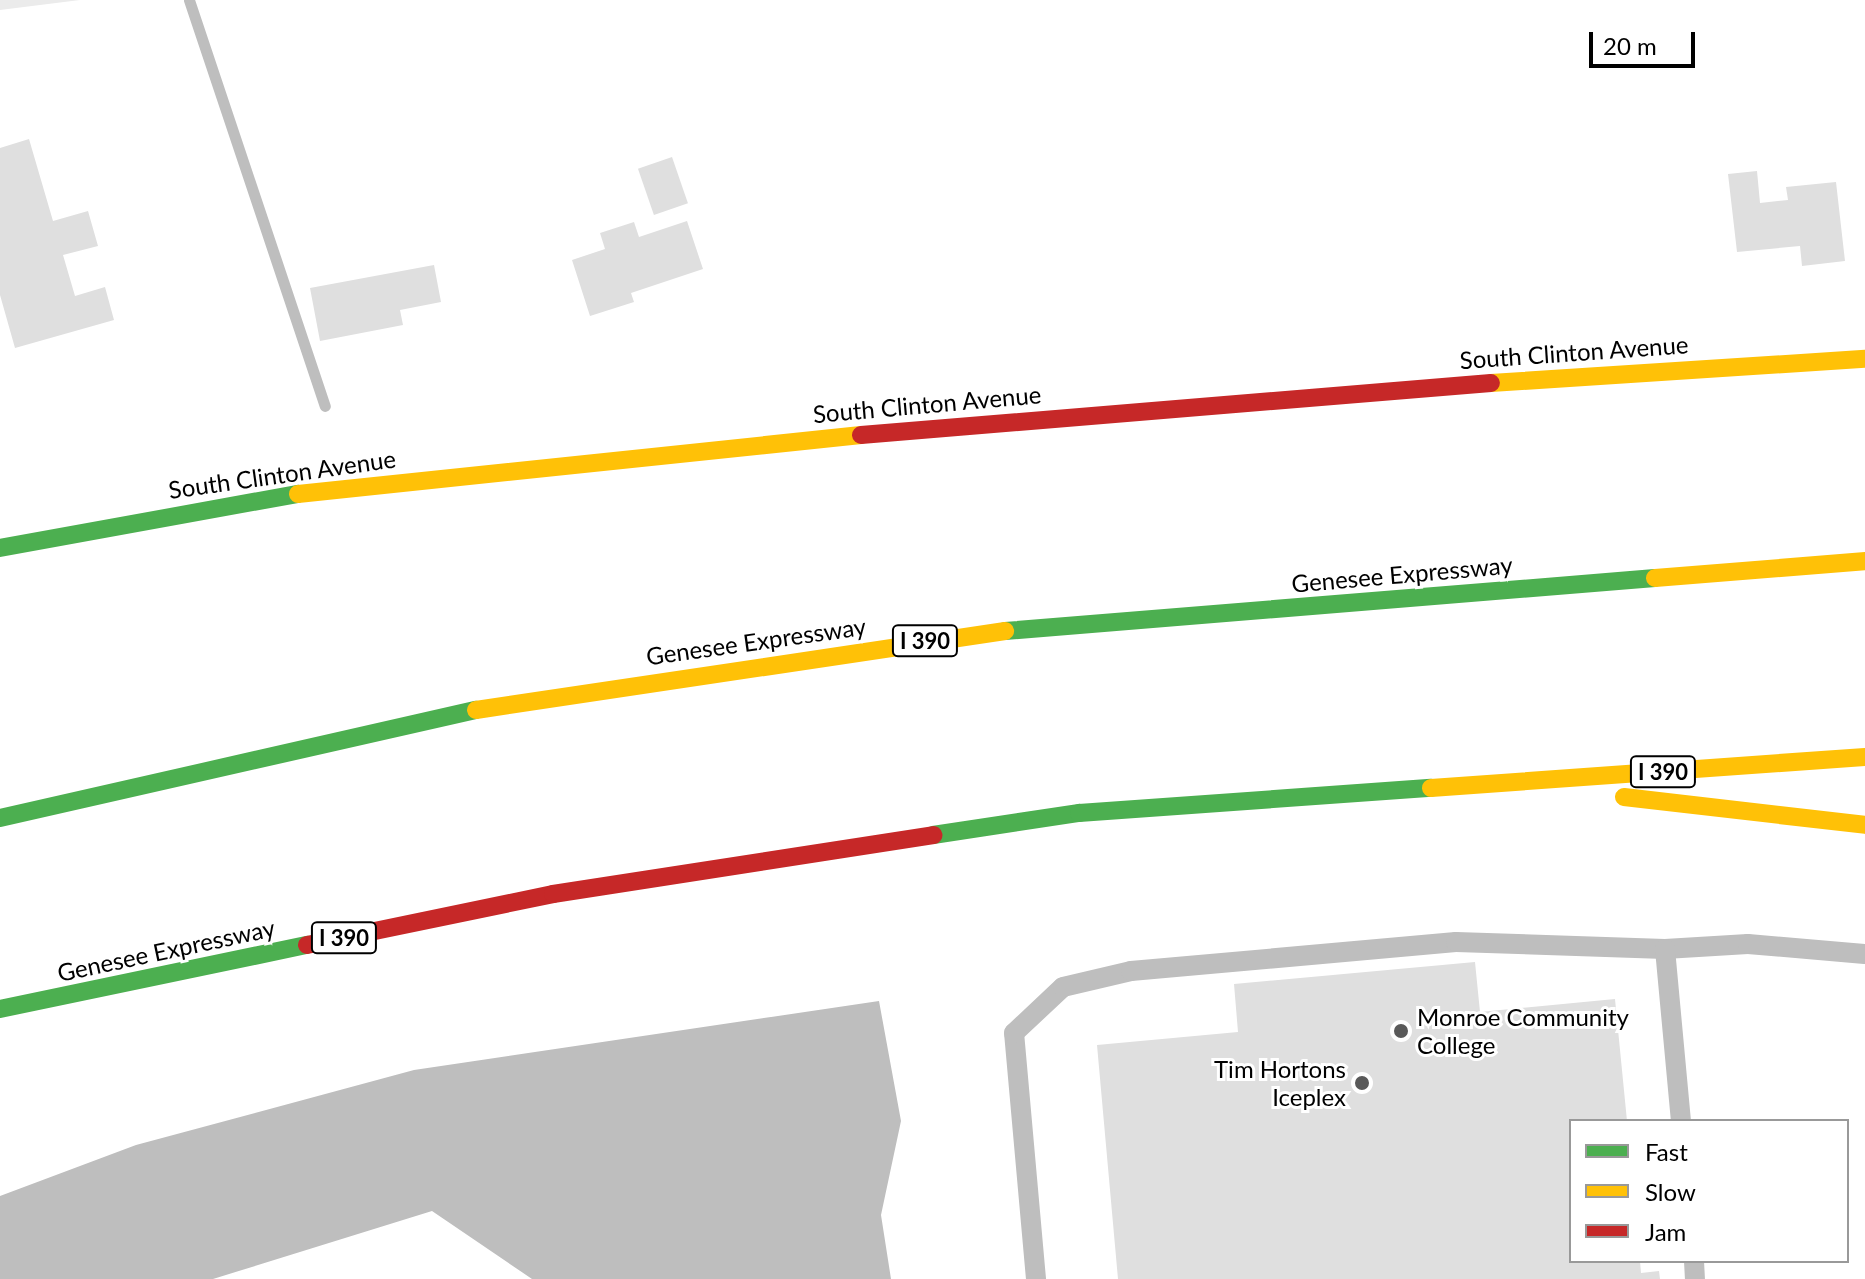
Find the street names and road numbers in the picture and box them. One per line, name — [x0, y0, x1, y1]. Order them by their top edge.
street label: South Clinton Avenue — [1458, 330, 1690, 374]
street label: South Clinton Avenue — [811, 380, 1043, 428]
street label: South Clinton Avenue — [166, 444, 398, 504]
street label: Genesee Expressway — [1290, 550, 1514, 598]
street label: Genesee Expressway — [644, 611, 868, 671]
road number: I 390 — [891, 623, 959, 659]
road number: I 390 — [1629, 754, 1697, 790]
street label: Genesee Expressway — [55, 913, 277, 987]
road number: I 390 — [310, 920, 378, 956]

